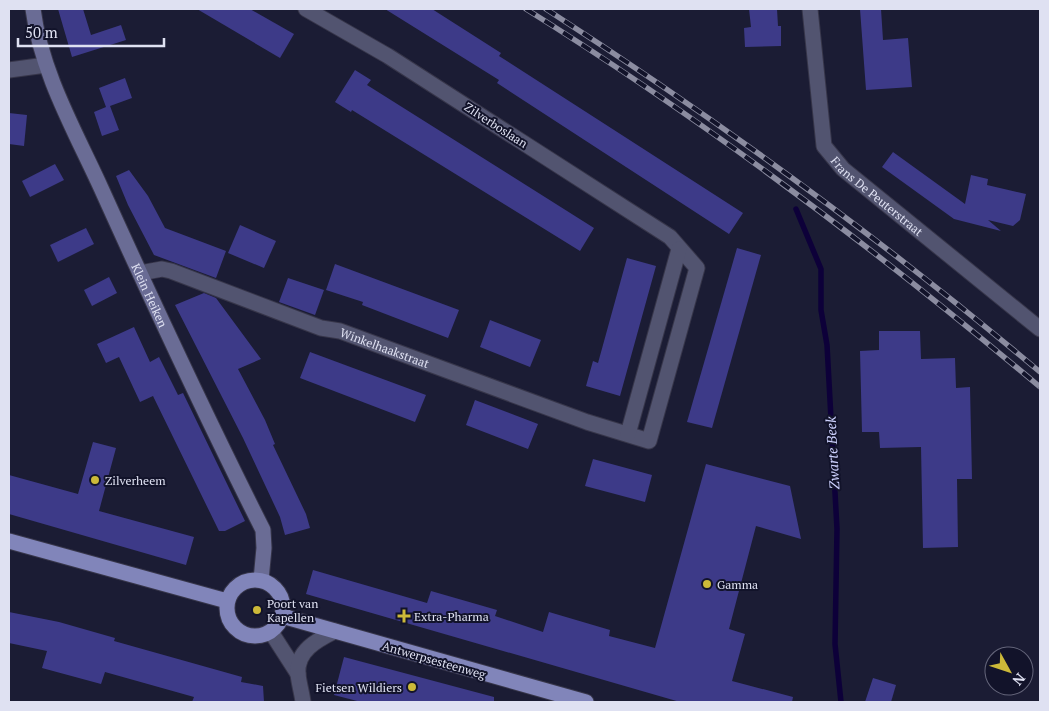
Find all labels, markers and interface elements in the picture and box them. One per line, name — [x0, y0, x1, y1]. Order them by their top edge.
scale bar — [18, 15, 164, 47]
text: 50 m — [25, 22, 58, 42]
street label: Zilverboslaan — [462, 99, 530, 151]
street label: Frans De Peuterstraat — [828, 153, 927, 239]
street label: Klein Heiken — [129, 261, 171, 329]
street label: Winkelhaakstraat — [338, 324, 432, 371]
water label: Zwarte Beek — [821, 416, 843, 490]
place label: Zilverheem — [105, 473, 166, 488]
marker: Zilverheem — [89, 474, 101, 486]
place label: Gamma — [717, 577, 758, 592]
marker: Gamma — [701, 578, 713, 590]
place label: Poort van Kapellen — [267, 596, 318, 625]
marker: Poort van Kapellen — [251, 604, 263, 616]
place label: Extra-Pharma — [414, 609, 489, 624]
marker: Extra-Pharma — [398, 610, 410, 622]
street label: Antwerpsesteenweg — [381, 638, 488, 682]
north arrow — [984, 646, 1034, 696]
text: N — [1008, 670, 1030, 690]
place label: Fietsen Wildiers — [316, 680, 402, 695]
marker: Fietsen Wildiers — [406, 681, 418, 693]

